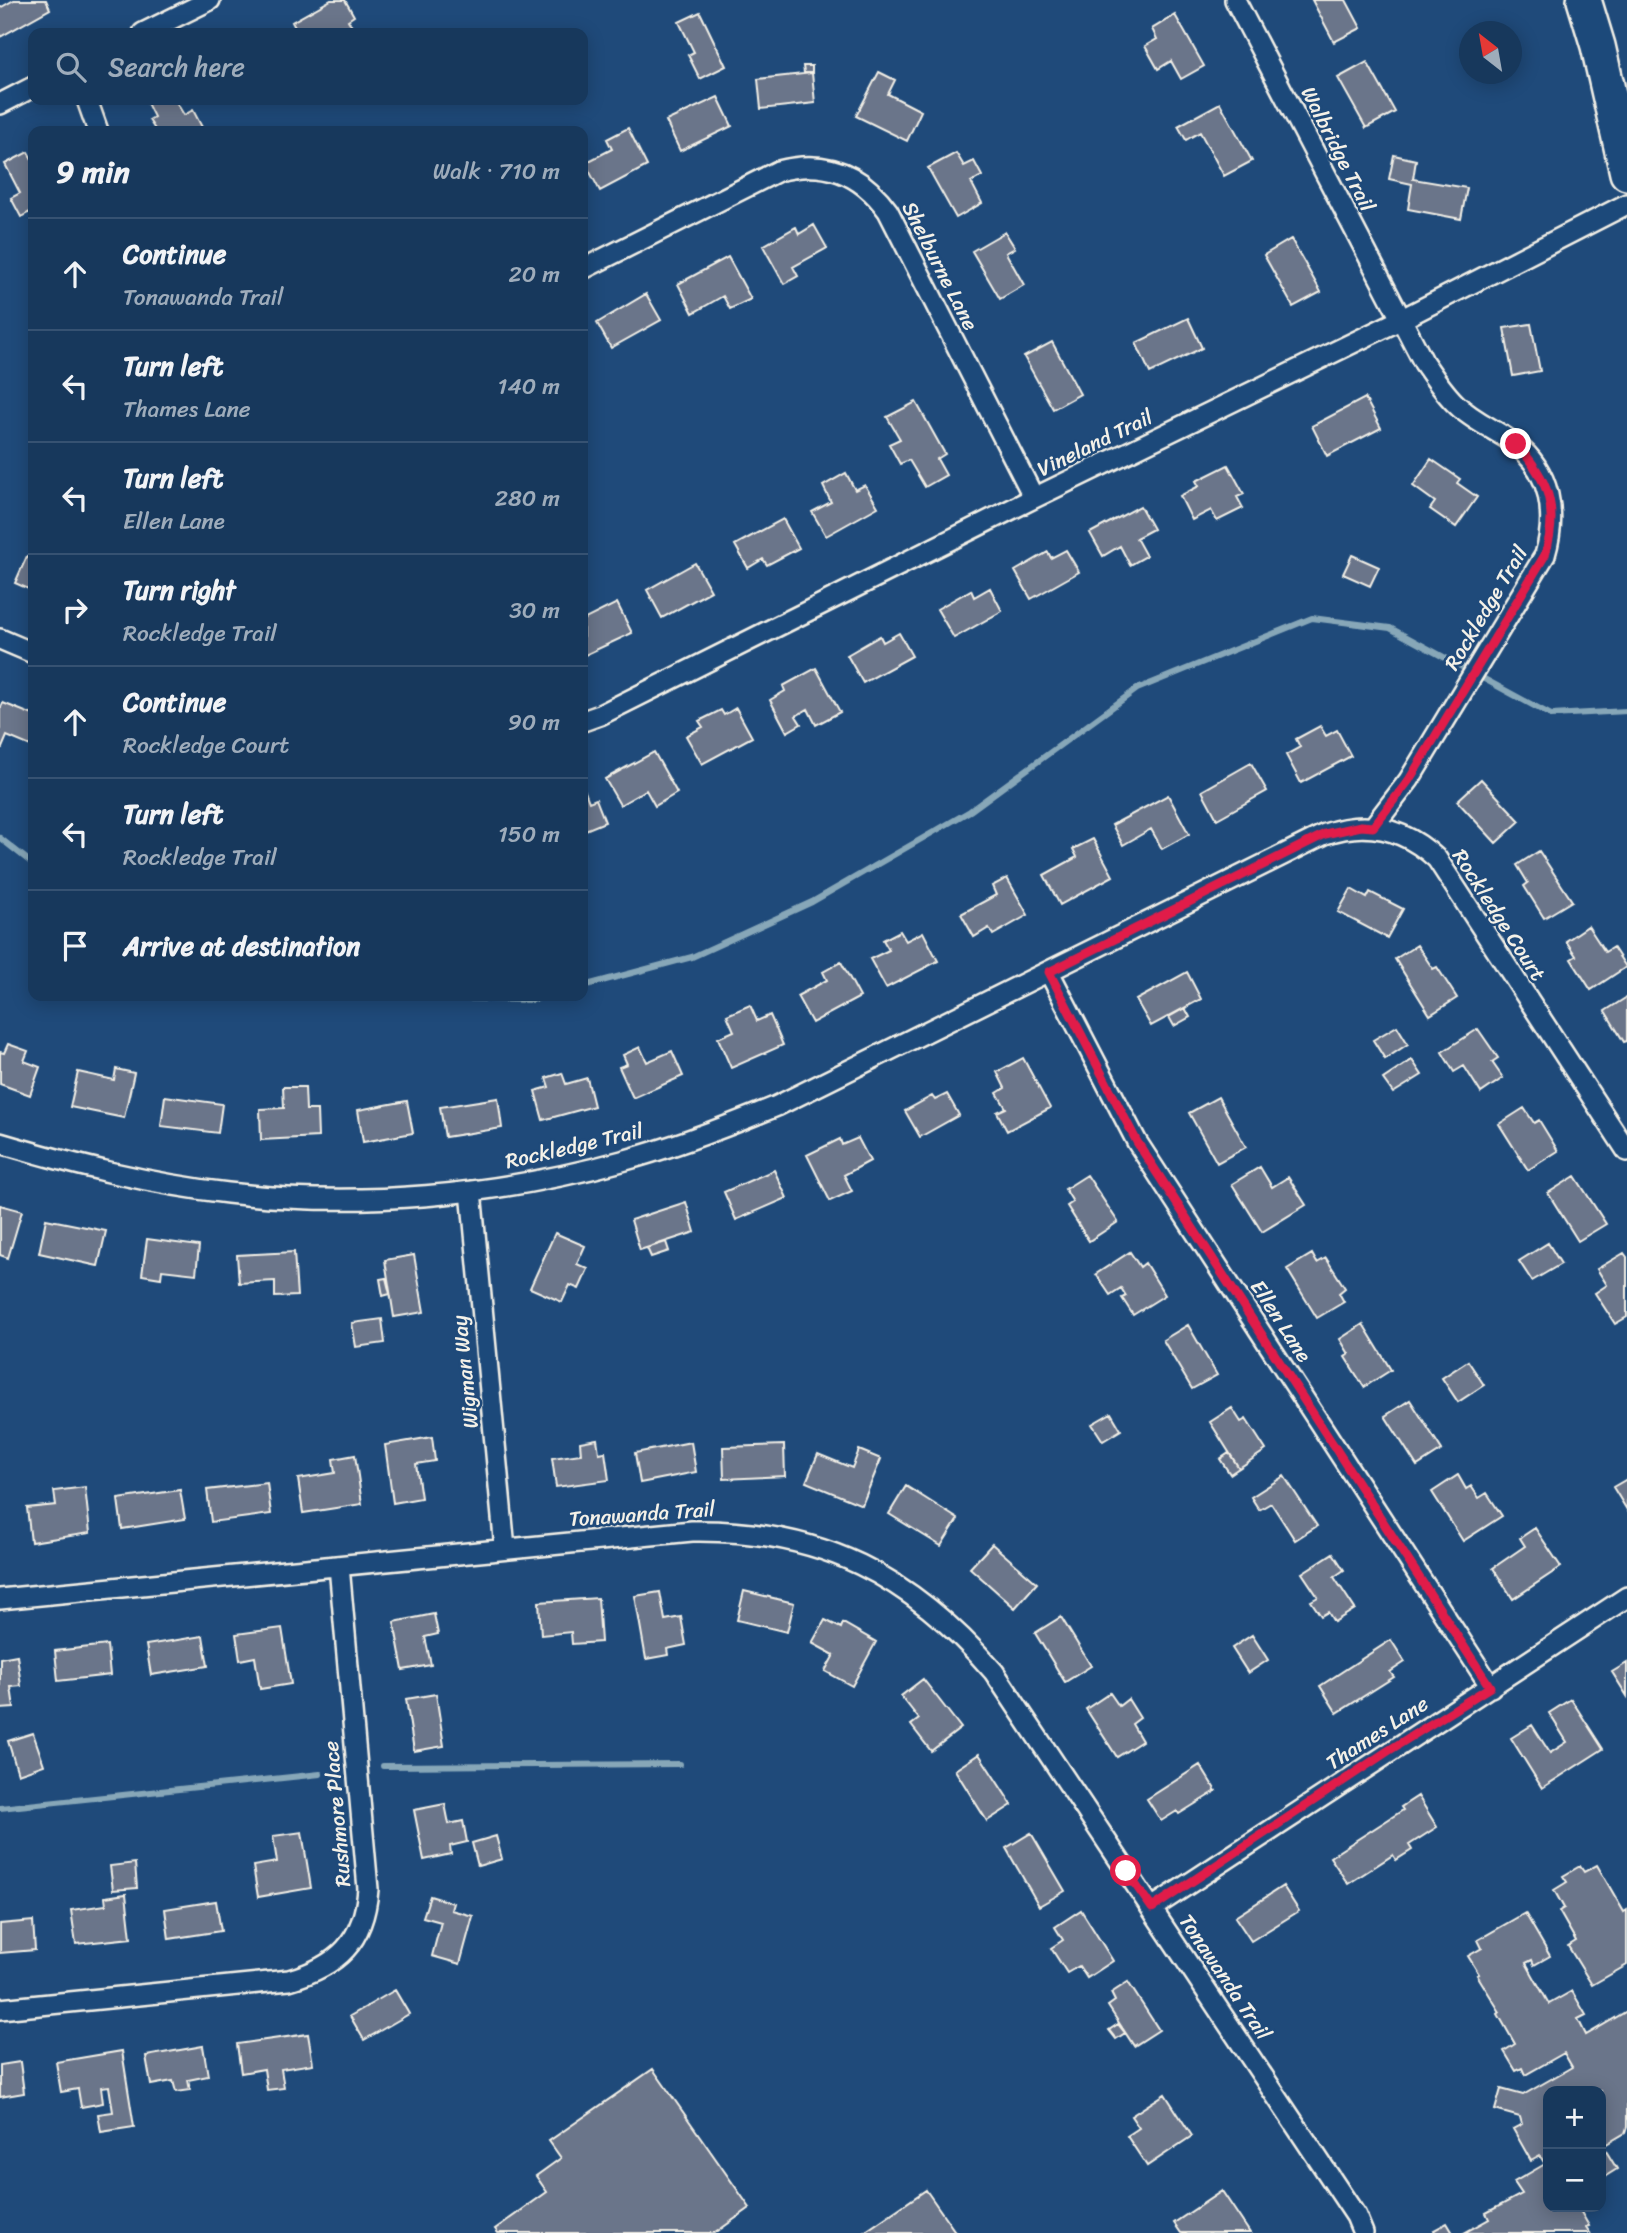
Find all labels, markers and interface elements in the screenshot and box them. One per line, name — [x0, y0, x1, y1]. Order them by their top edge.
north arrow — [1459, 21, 1522, 84]
search box — [28, 28, 588, 105]
text: Search here — [108, 44, 245, 90]
icon: search — [52, 48, 90, 86]
street label: Walbridge Trail — [1290, 79, 1386, 220]
text: 9 min — [56, 145, 130, 199]
text: Walk · 710 m — [433, 151, 560, 192]
street label: Shelburne Lane — [891, 194, 989, 338]
text: Continue — [123, 231, 226, 277]
text: 20 m — [509, 254, 560, 295]
icon: ahead — [56, 255, 94, 293]
text: Tonawanda Trail — [123, 277, 284, 318]
text: Turn left — [123, 343, 223, 389]
text: 140 m — [498, 366, 560, 407]
icon: left — [56, 367, 94, 405]
text: Thames Lane — [123, 389, 251, 430]
street label: Vineland Trail — [1030, 398, 1161, 488]
route end — [1500, 428, 1531, 459]
text: Turn left — [123, 455, 223, 501]
text: 280 m — [495, 478, 560, 519]
icon: left — [56, 479, 94, 517]
text: Ellen Lane — [123, 501, 225, 542]
street label: Rockledge Trail — [1434, 537, 1539, 678]
text: Turn right — [123, 567, 236, 613]
text: 30 m — [509, 590, 560, 631]
icon: right — [56, 591, 94, 629]
text: Rockledge Trail — [123, 613, 277, 654]
text: Continue — [123, 679, 226, 725]
text: 90 m — [508, 702, 560, 743]
icon: ahead — [56, 703, 94, 741]
text: Rockledge Court — [123, 725, 289, 766]
text: Turn left — [123, 791, 223, 837]
text: 150 m — [498, 814, 560, 855]
icon: left — [56, 815, 94, 853]
text: Rockledge Trail — [123, 837, 277, 878]
street label: Rockledge Court — [1442, 841, 1556, 989]
text: Arrive at destination — [123, 923, 360, 969]
icon: arrive — [56, 927, 94, 965]
street label: Rockledge Trail — [501, 1111, 648, 1180]
street label: Ellen Lane — [1240, 1272, 1322, 1370]
street label: Wigman Way — [440, 1313, 490, 1431]
street label: Tonawanda Trail — [568, 1490, 717, 1538]
street label: Thames Lane — [1318, 1685, 1436, 1781]
street label: Rushmore Place — [312, 1739, 362, 1888]
route start — [1110, 1855, 1141, 1886]
street label: Tonawanda Trail — [1168, 1906, 1282, 2049]
map controls — [1543, 2086, 1606, 2212]
button: + — [1543, 2086, 1606, 2149]
button: − — [1543, 2149, 1606, 2212]

